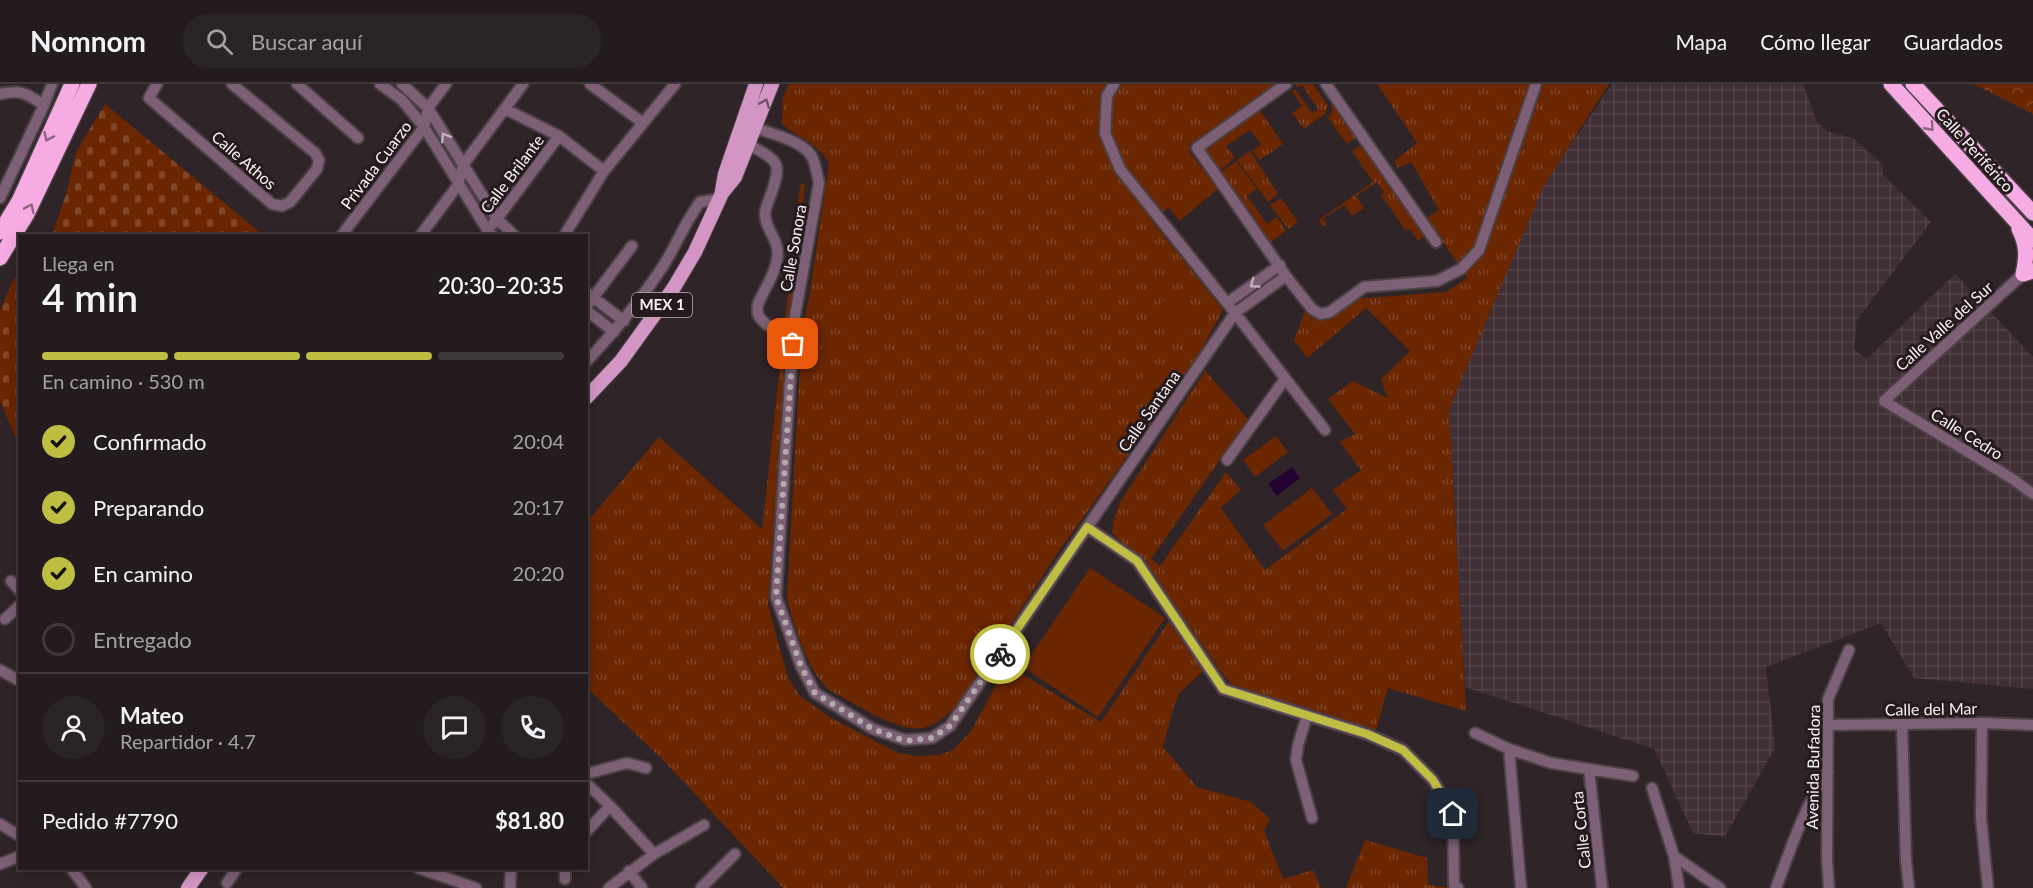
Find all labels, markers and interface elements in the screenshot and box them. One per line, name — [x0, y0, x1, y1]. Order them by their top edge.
search box — [182, 14, 602, 68]
text: Nomnom — [30, 24, 146, 58]
icon: search — [203, 25, 236, 58]
text: Buscar aquí — [251, 28, 362, 55]
text: Mapa — [1675, 29, 1727, 54]
text: Cómo llegar — [1760, 29, 1871, 54]
text: Guardados — [1904, 29, 2003, 54]
one-way arrow — [758, 98, 770, 109]
street label: Calle Periférico — [1933, 104, 2018, 195]
street label: Privada Cuarzo — [336, 117, 415, 213]
one-way arrow — [1923, 121, 1934, 131]
street label: Calle Athos — [208, 126, 281, 193]
one-way arrow — [43, 131, 55, 142]
street label: Calle Brilante — [476, 131, 547, 217]
one-way arrow — [441, 133, 453, 143]
one-way arrow — [23, 203, 34, 214]
street label: Calle Sonora — [776, 203, 810, 293]
text: Llega en — [42, 251, 115, 275]
text: 20:30–20:35 — [438, 272, 564, 299]
text: 4 min — [42, 274, 138, 320]
one-way arrow — [1249, 277, 1260, 288]
street label: Calle Valle del Sur — [1891, 277, 1996, 374]
road number: MEX 1 — [632, 293, 692, 317]
pin — [767, 318, 818, 369]
icon: bag — [776, 327, 809, 360]
street label: Calle Santana — [1114, 367, 1184, 455]
text: En camino · 530 m — [42, 369, 205, 393]
street label: Calle Cedro — [1928, 404, 2007, 463]
icon: check — [42, 425, 75, 458]
text: Confirmado — [93, 428, 206, 455]
text: 20:04 — [513, 429, 564, 453]
icon: check — [42, 491, 75, 524]
text: Preparando — [93, 494, 204, 521]
text: 20:17 — [513, 495, 564, 519]
icon: check — [42, 557, 75, 590]
text: En camino — [93, 560, 193, 587]
text: 20:20 — [513, 561, 564, 585]
courier — [970, 624, 1030, 684]
text: Entregado — [93, 626, 192, 653]
icon: bike — [984, 638, 1017, 671]
button: person — [42, 696, 105, 759]
button: chat — [423, 696, 486, 759]
button: phone — [501, 696, 564, 759]
street label: Calle del Mar — [1885, 698, 1978, 719]
text: Mateo — [120, 702, 184, 729]
street label: Avenida Bufadora — [1802, 704, 1823, 830]
text: Repartidor · 4.7 — [120, 729, 256, 753]
pin — [1427, 788, 1478, 839]
street label: Calle Corta — [1567, 790, 1594, 870]
icon: home — [1436, 797, 1469, 830]
text: Pedido #7790 — [42, 807, 178, 834]
text: $81.80 — [495, 807, 564, 834]

